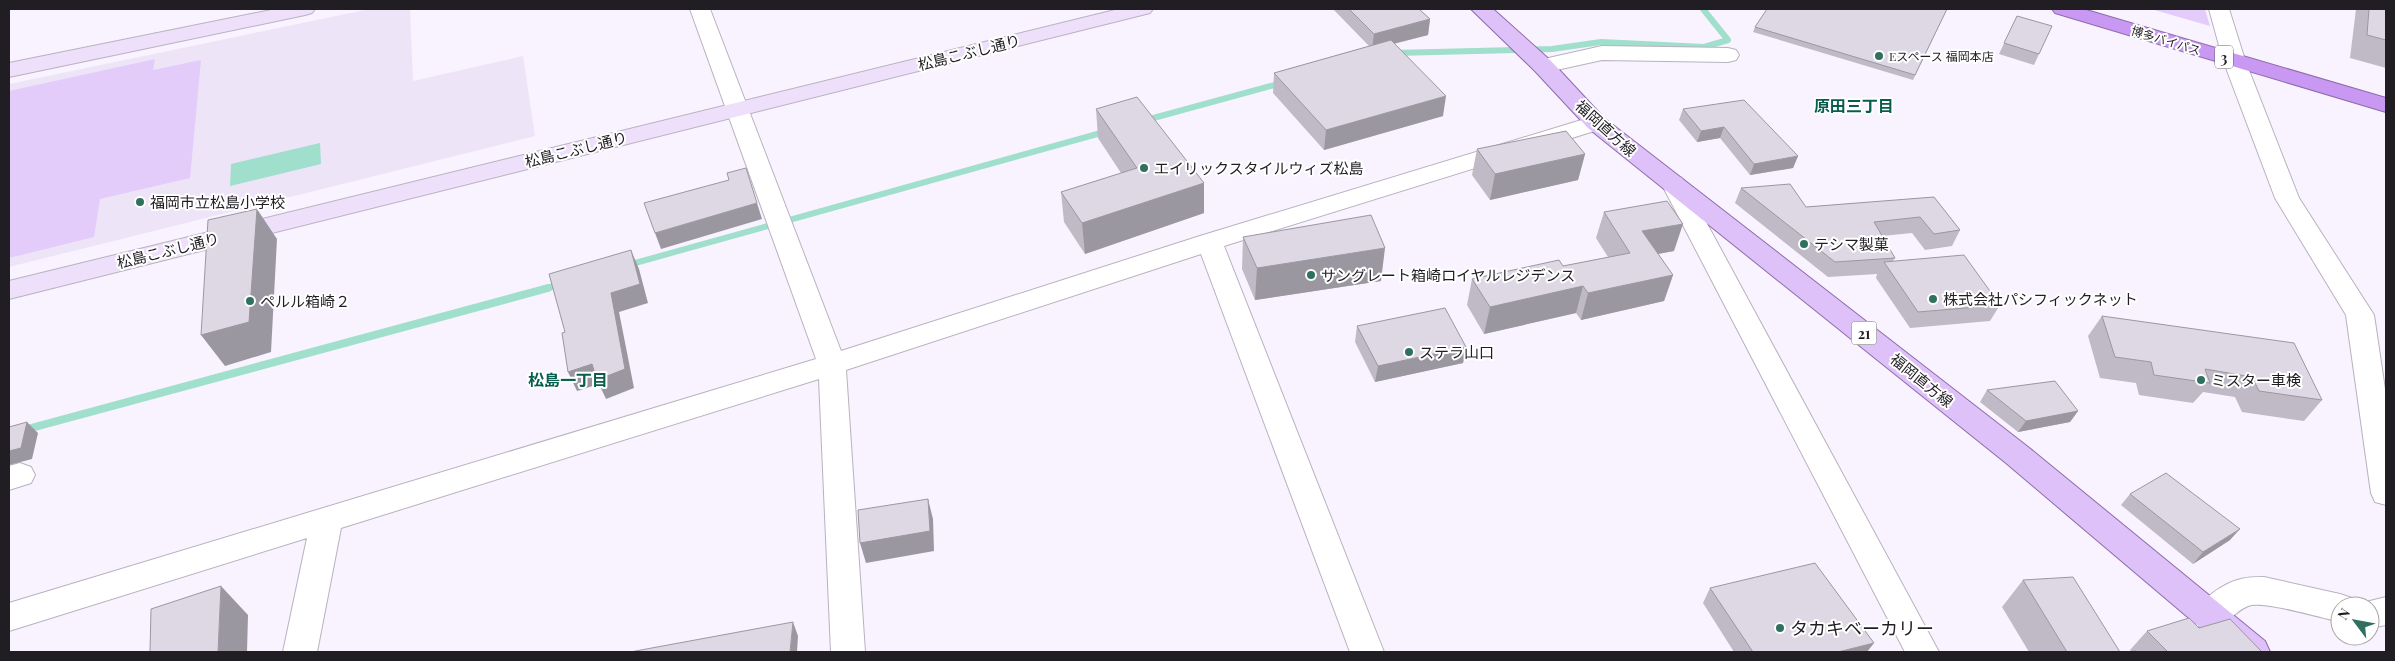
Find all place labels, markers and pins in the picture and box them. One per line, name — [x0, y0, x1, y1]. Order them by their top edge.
place label: Eスペース 福岡本店 — [1889, 48, 1994, 64]
marker: Eスペース 福岡本店 — [1873, 50, 1885, 62]
place label: エイリックスタイルウィズ松島 — [1154, 158, 1364, 178]
marker: エイリックスタイルウィズ松島 — [1138, 162, 1150, 174]
place label: 福岡市立松島小学校 — [150, 192, 285, 212]
marker: 福岡市立松島小学校 — [134, 196, 146, 208]
place label: テシマ製菓 — [1814, 234, 1889, 254]
marker: テシマ製菓 — [1798, 238, 1810, 250]
place label: サングレート箱崎ロイヤルレジデンス — [1321, 265, 1575, 285]
marker: サングレート箱崎ロイヤルレジデンス — [1305, 269, 1317, 281]
place label: 株式会社パシフィックネット — [1943, 289, 2138, 309]
place label: ペルル箱崎２ — [260, 291, 350, 311]
marker: 株式会社パシフィックネット — [1927, 293, 1939, 305]
marker: ペルル箱崎２ — [244, 295, 256, 307]
place label: ステラ山口 — [1419, 342, 1494, 362]
marker: ステラ山口 — [1403, 346, 1415, 358]
place label: ミスター車検 — [2211, 370, 2301, 390]
marker: ミスター車検 — [2195, 374, 2207, 386]
place label: タカキベーカリー — [1790, 616, 1934, 640]
marker: タカキベーカリー — [1774, 622, 1786, 634]

